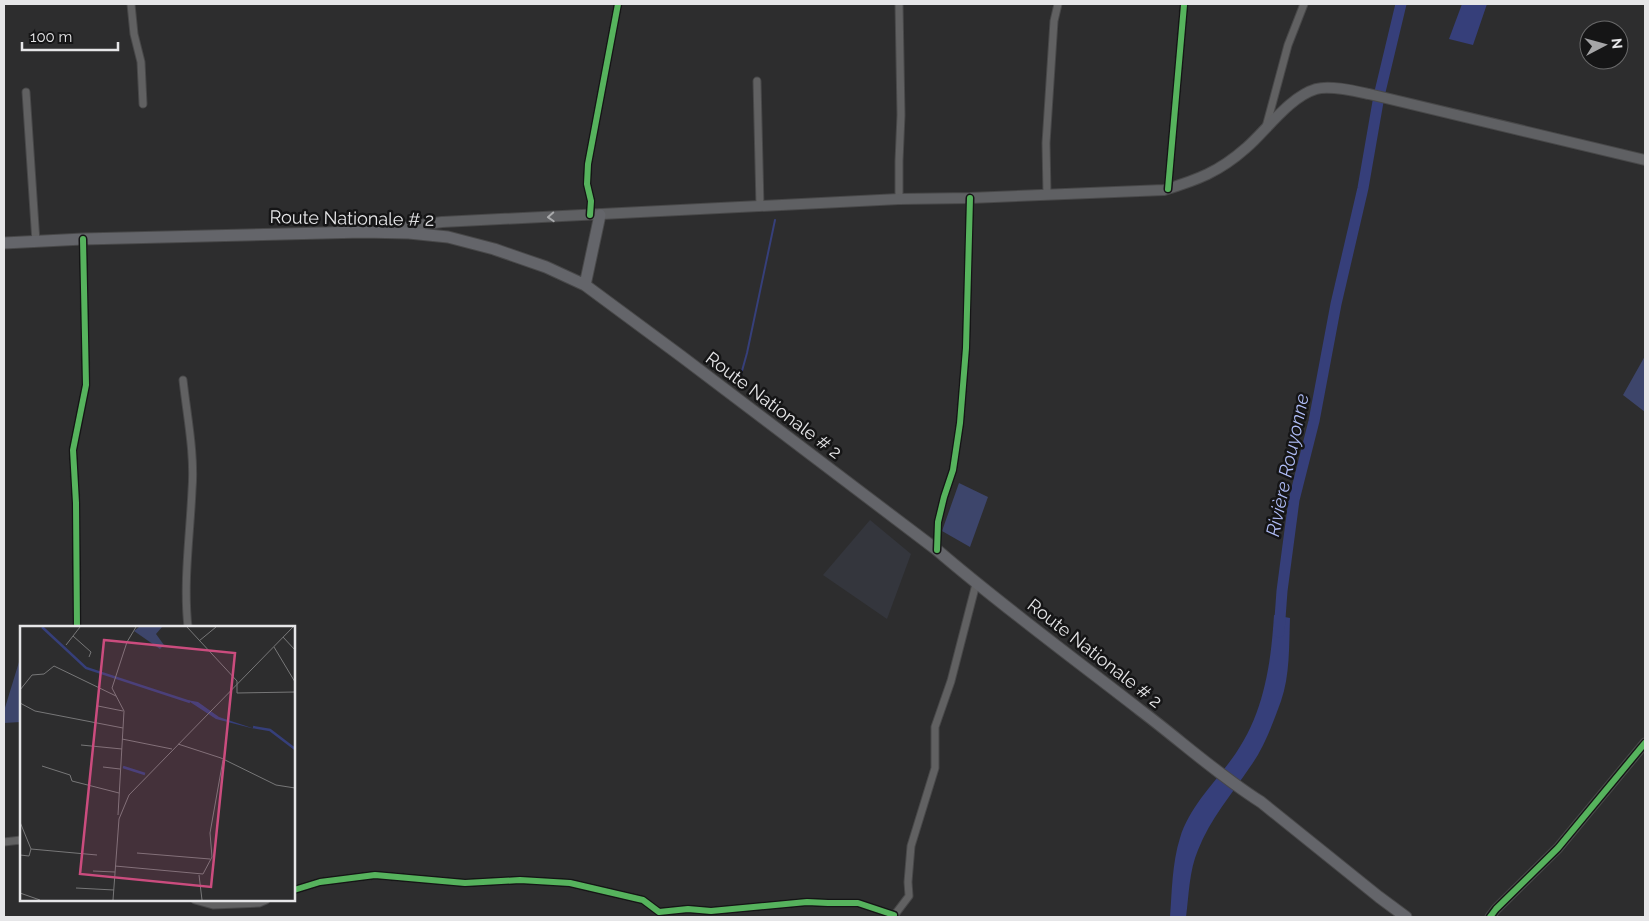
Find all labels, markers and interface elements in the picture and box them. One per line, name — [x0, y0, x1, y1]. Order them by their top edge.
scale bar — [22, 20, 119, 52]
north arrow — [1579, 20, 1629, 70]
text: 100 m — [30, 28, 72, 46]
text: N — [1608, 37, 1625, 50]
street label: Route Nationale # 2 — [269, 206, 435, 230]
one-way arrow — [547, 211, 555, 222]
street label: Route Nationale # 2 — [702, 347, 846, 463]
water label: Rivière Rouyonne — [1261, 392, 1313, 538]
street label: Route Nationale # 2 — [1024, 594, 1166, 712]
inset map — [20, 626, 295, 901]

